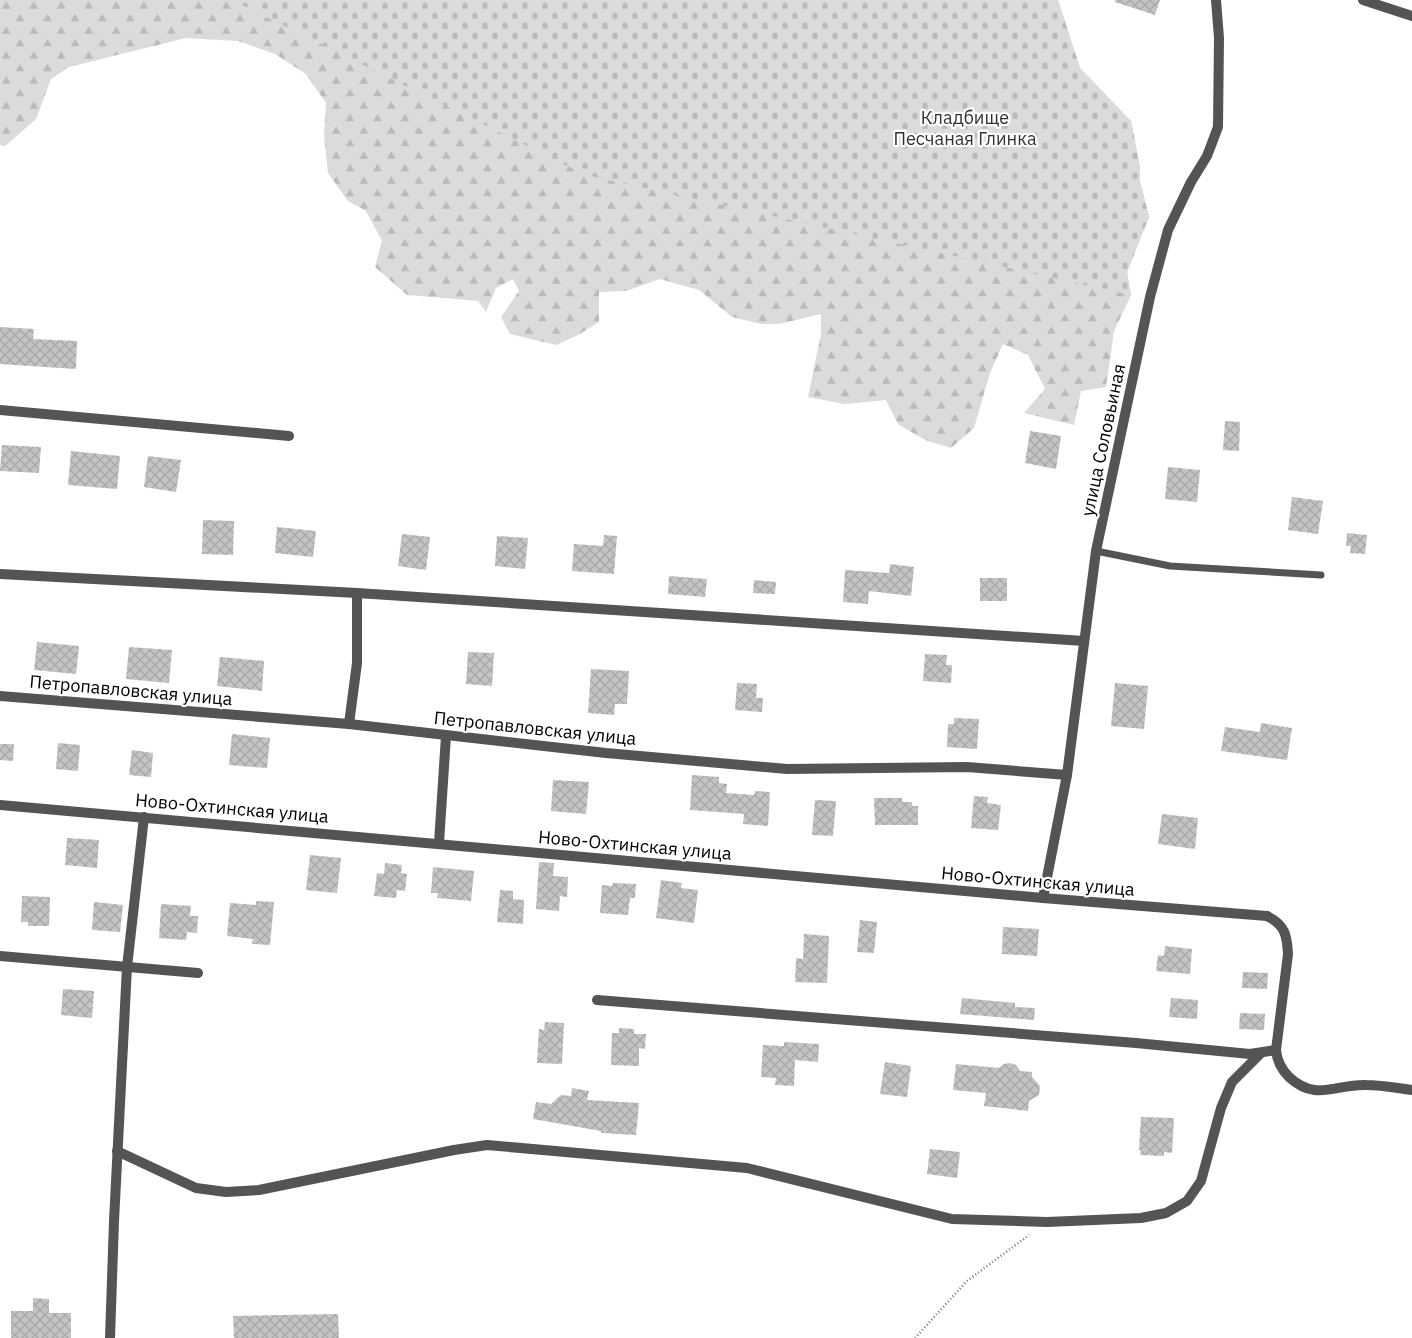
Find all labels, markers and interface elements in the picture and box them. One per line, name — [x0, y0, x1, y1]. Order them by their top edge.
park label: Кладбище Песчаная Глинка — [893, 106, 1037, 150]
street label: улица Соловьиная — [1076, 362, 1130, 518]
street label: Петропавловская улица — [29, 670, 234, 710]
street label: Петропавловская улица — [433, 706, 638, 750]
street label: Ново-Охтинская улица — [134, 788, 330, 828]
street label: Ново-Охтинская улица — [537, 825, 733, 865]
street label: Ново-Охтинская улица — [940, 861, 1136, 901]

